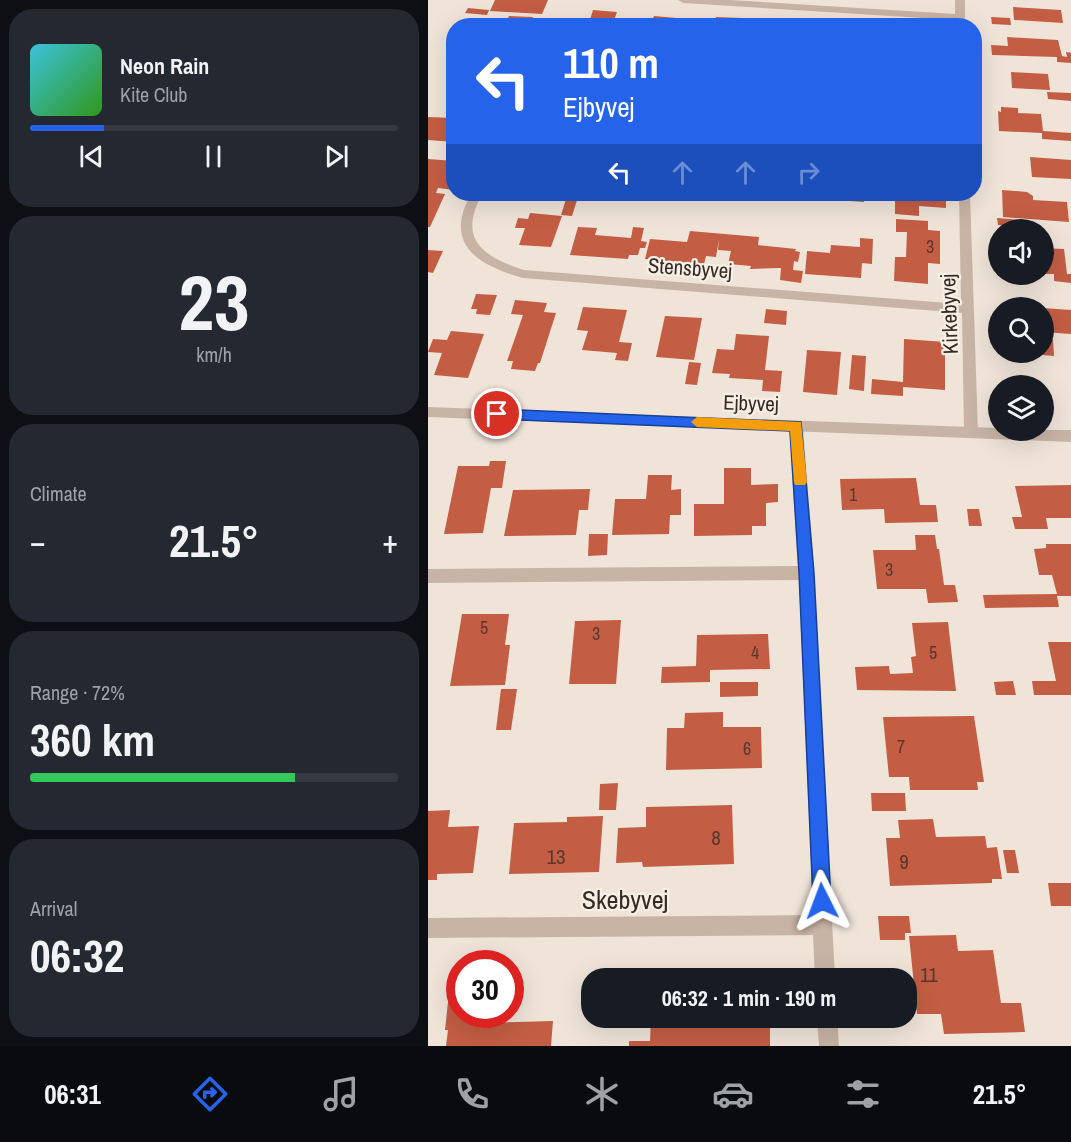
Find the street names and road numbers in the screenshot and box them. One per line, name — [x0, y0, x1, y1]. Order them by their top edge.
street label: Stensbyvej — [647, 251, 733, 285]
street label: Kirkebyvej — [933, 273, 965, 355]
street label: Ejbyvej — [723, 388, 779, 418]
street label: Skebyvej — [582, 882, 668, 917]

